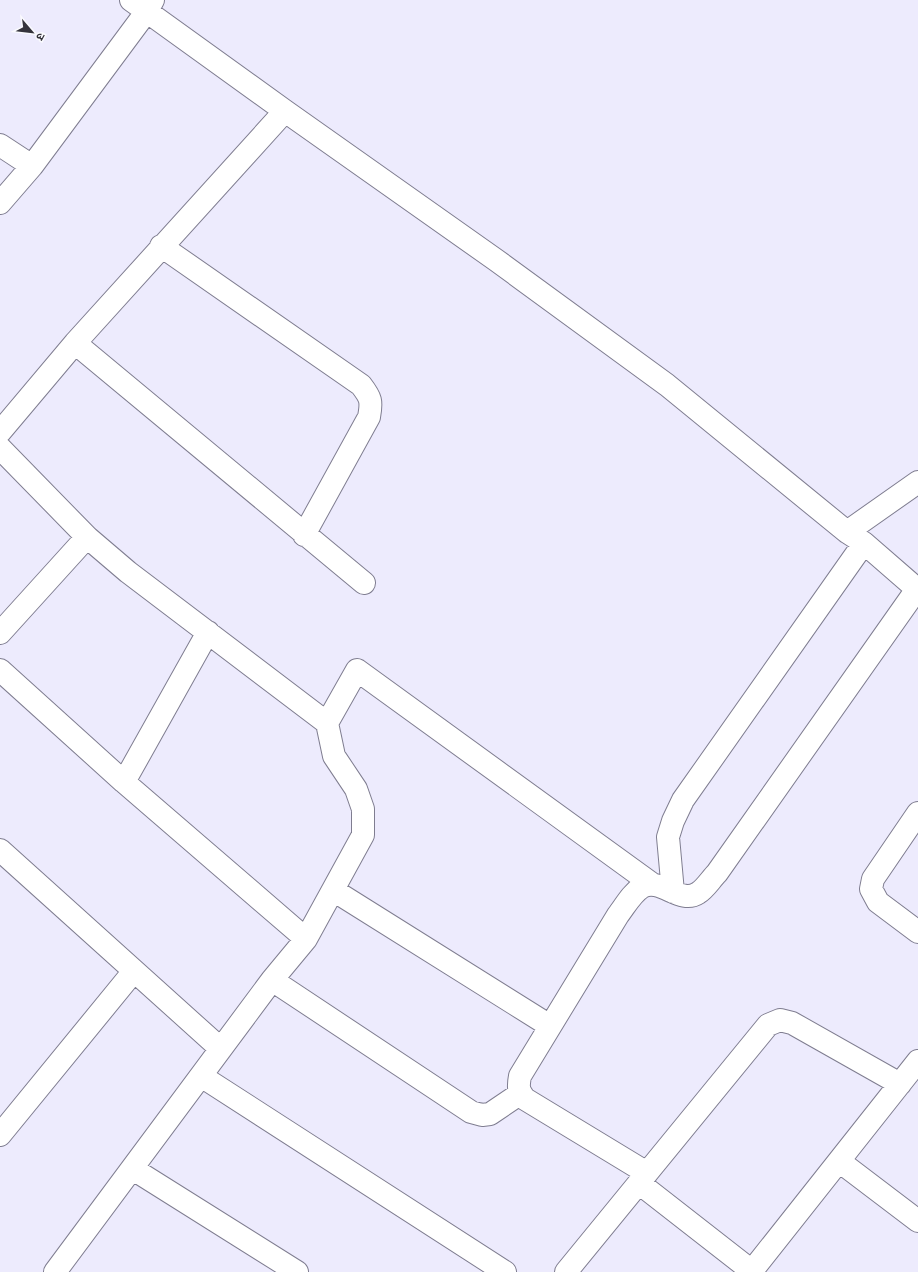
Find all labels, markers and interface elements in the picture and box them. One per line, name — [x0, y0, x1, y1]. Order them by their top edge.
north arrow — [12, 12, 52, 52]
text: उ — [33, 31, 49, 44]

